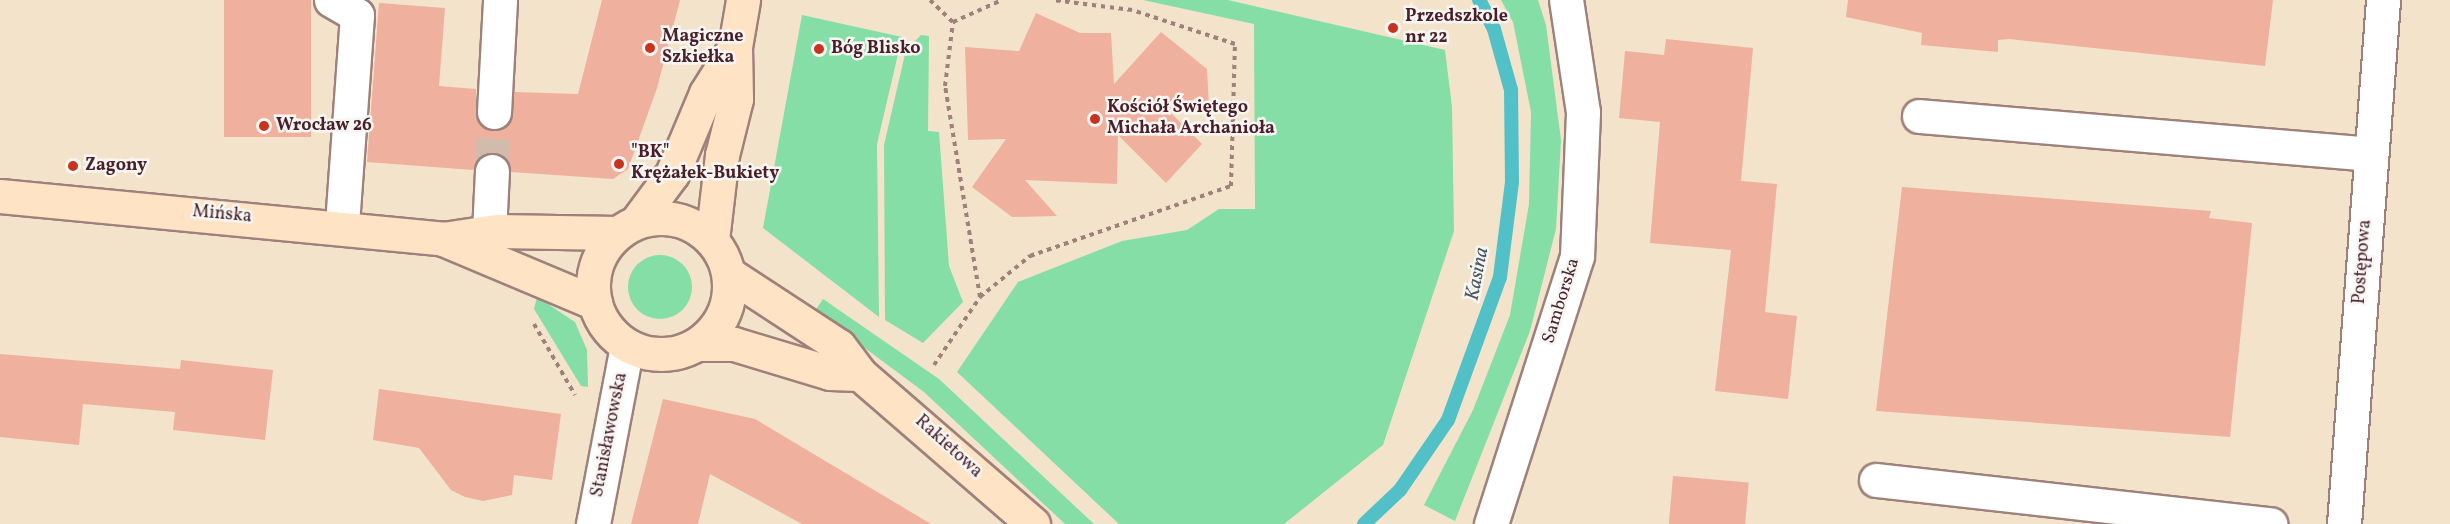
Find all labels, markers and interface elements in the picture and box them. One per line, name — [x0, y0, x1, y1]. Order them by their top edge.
place label: Przedszkole nr 22 — [1405, 7, 1508, 50]
marker: Przedszkole nr 22 — [1386, 21, 1400, 35]
place label: Magiczne Szkiełka — [662, 27, 744, 70]
place label: Bóg Blisko — [831, 38, 921, 60]
marker: Magiczne Szkiełka — [643, 41, 657, 55]
marker: Bóg Blisko — [812, 42, 826, 56]
place label: Kościół Świętego Michała Archanioła — [1107, 98, 1275, 140]
marker: Kościół Świętego Michała Archanioła — [1088, 112, 1102, 126]
place label: Wrocław 26 — [276, 115, 372, 137]
marker: Wrocław 26 — [257, 119, 271, 133]
place label: "BK" Krężałek-Bukiety — [631, 143, 779, 186]
place label: Zagony — [85, 155, 147, 177]
marker: "BK" Krężałek-Bukiety — [612, 157, 626, 171]
marker: Zagony — [66, 159, 80, 173]
street label: Mińska — [191, 202, 253, 228]
street label: Postępowa — [2349, 219, 2377, 305]
water label: Kasina — [1461, 245, 1495, 303]
street label: Samborska — [1539, 256, 1585, 346]
street label: Stanisławowska — [587, 371, 633, 499]
street label: Rakietowa — [910, 411, 986, 483]

